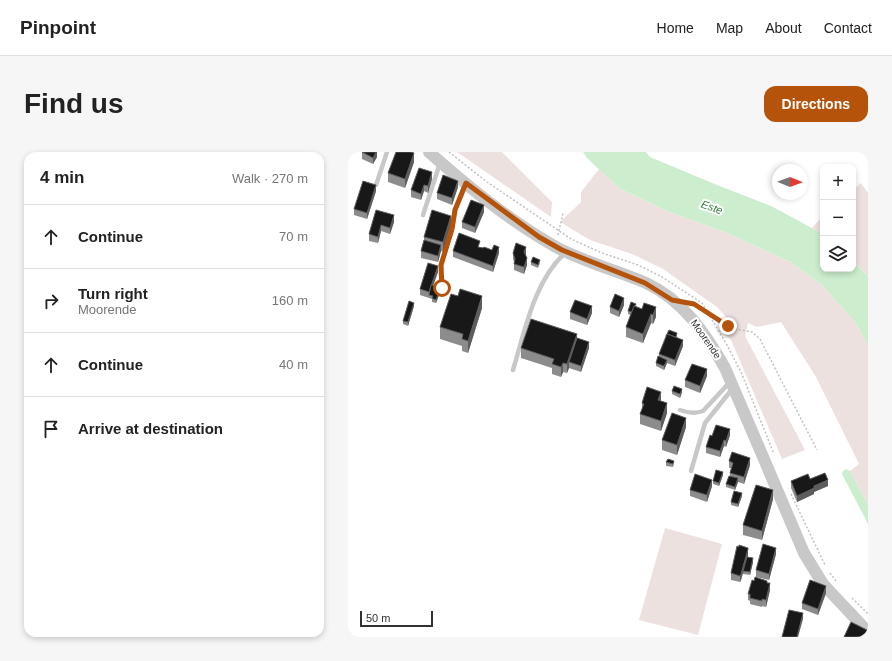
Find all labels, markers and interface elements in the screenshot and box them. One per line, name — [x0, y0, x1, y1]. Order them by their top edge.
text: Pinpoint — [20, 17, 96, 38]
text: Home — [657, 20, 694, 36]
text: Map — [716, 20, 743, 36]
text: About — [765, 20, 802, 36]
text: Contact — [824, 20, 872, 36]
button: Directions — [764, 86, 868, 122]
text: Find us — [24, 88, 124, 119]
north arrow — [772, 164, 808, 200]
map controls — [820, 164, 856, 272]
button: + — [820, 164, 856, 200]
text: 4 min — [40, 168, 84, 187]
text: Walk · 270 m — [232, 171, 308, 186]
water label: Este — [700, 198, 724, 216]
button: − — [820, 200, 856, 236]
icon: ahead — [40, 226, 62, 248]
text: Continue — [78, 228, 143, 245]
text: 70 m — [279, 229, 308, 244]
button: layers — [820, 236, 856, 272]
route start — [433, 279, 451, 297]
text: Turn right — [78, 285, 148, 302]
icon: right — [40, 290, 62, 312]
text: 160 m — [272, 293, 308, 308]
text: Moorende — [78, 302, 137, 317]
street label: Moorende — [689, 317, 724, 361]
route end — [719, 317, 737, 335]
icon: ahead — [40, 354, 62, 376]
text: Continue — [78, 356, 143, 373]
text: 40 m — [279, 357, 308, 372]
icon: arrive — [40, 418, 62, 440]
text: Arrive at destination — [78, 420, 223, 437]
scale bar — [360, 609, 433, 628]
text: 50 m — [366, 612, 390, 624]

